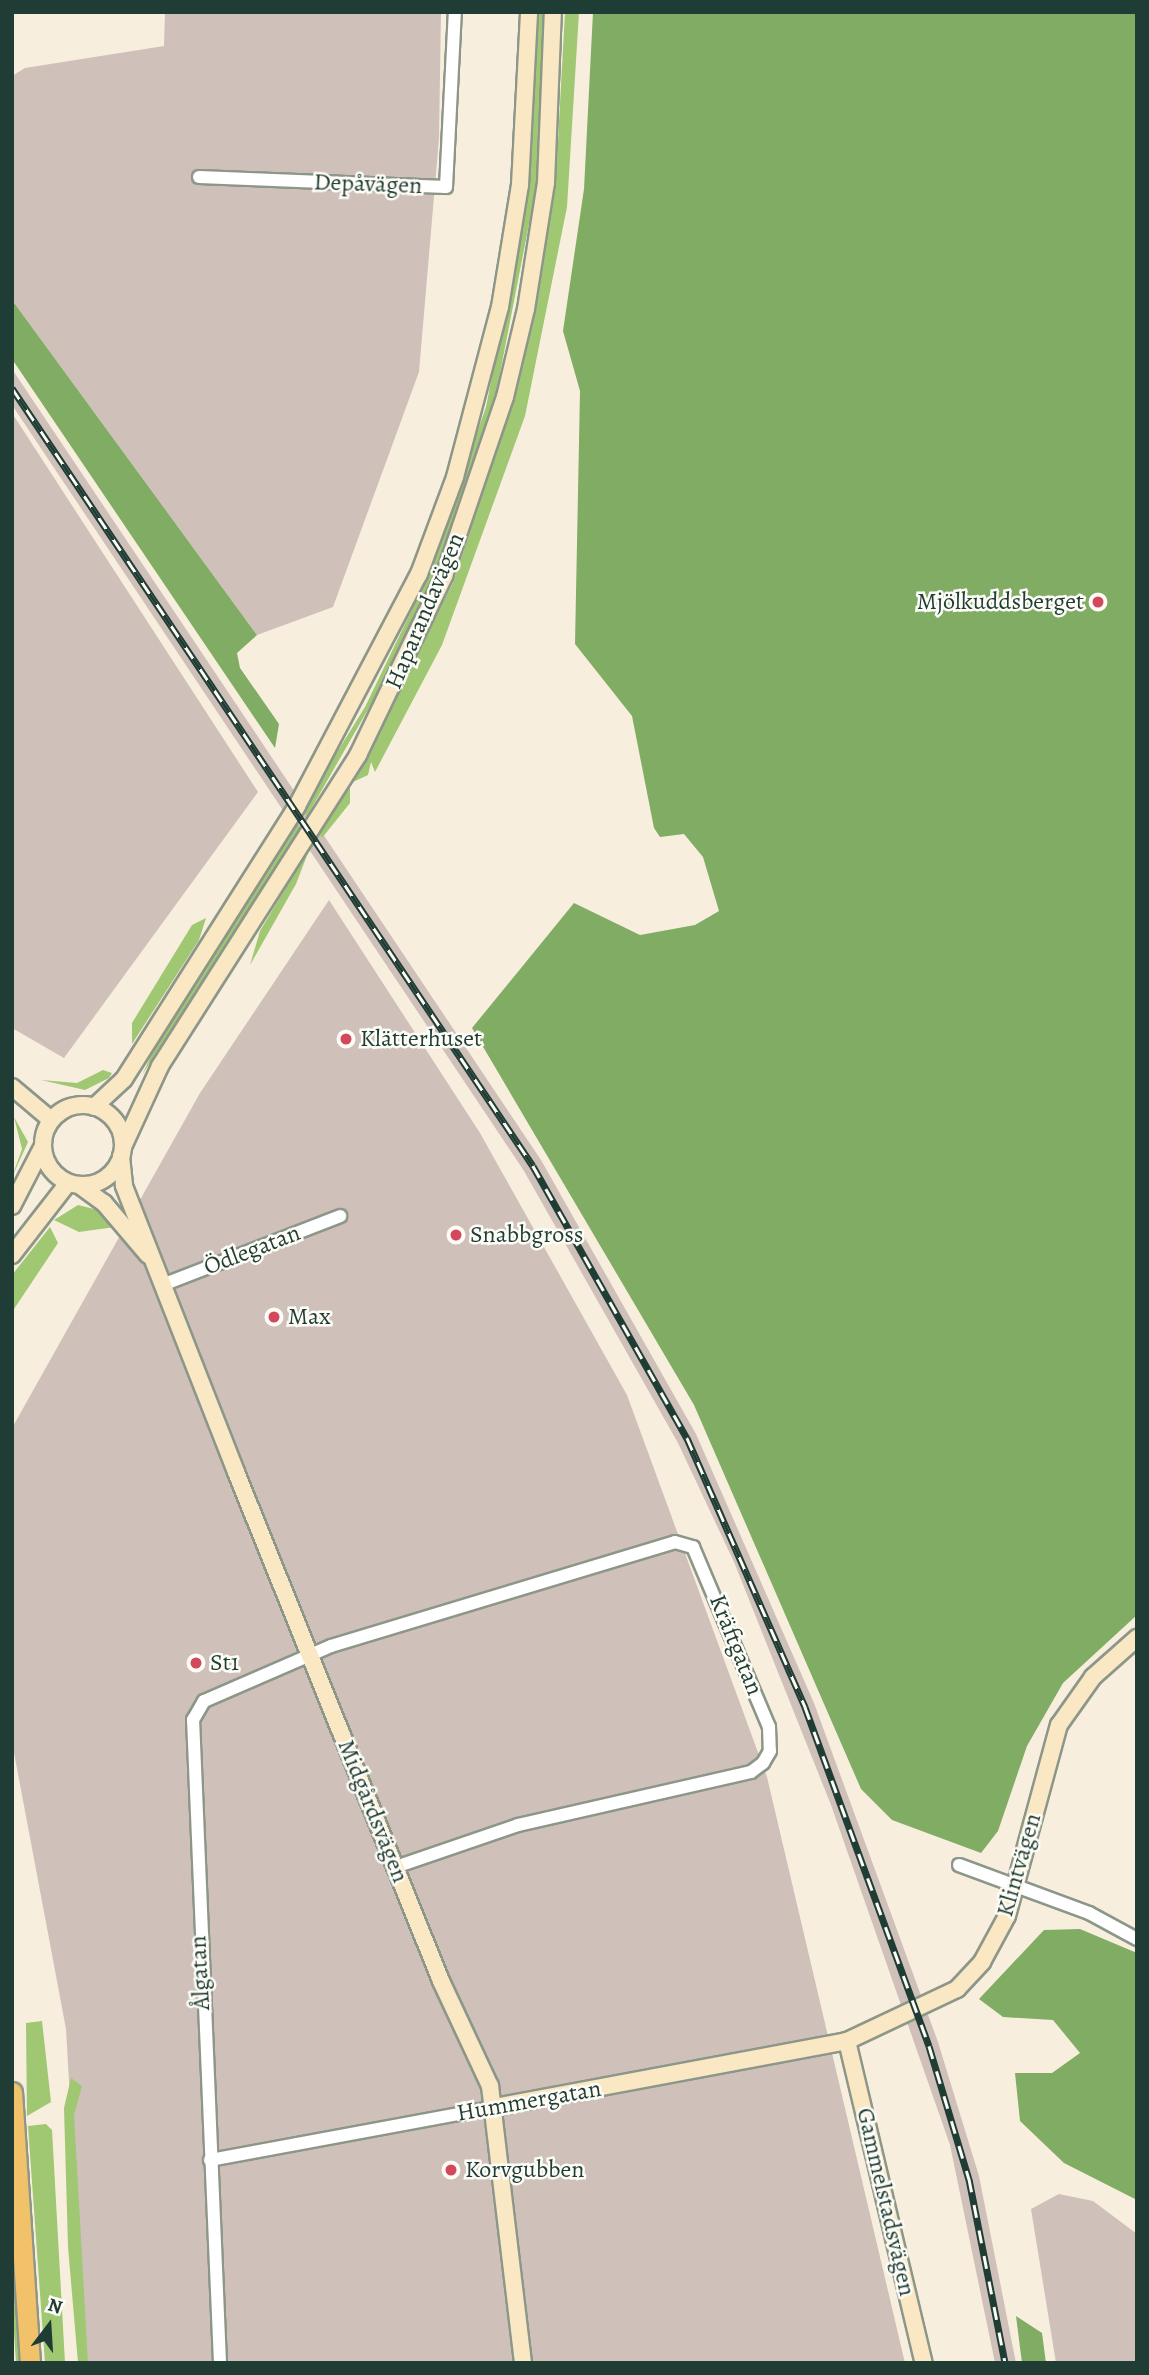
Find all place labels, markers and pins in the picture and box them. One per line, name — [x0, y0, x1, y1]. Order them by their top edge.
place label: Mjölkuddsberget — [917, 588, 1084, 616]
marker: Mjölkuddsberget — [1090, 594, 1106, 610]
place label: Klätterhuset — [360, 1025, 482, 1053]
marker: Klätterhuset — [338, 1031, 354, 1047]
place label: Snabbgross — [470, 1221, 583, 1249]
marker: Snabbgross — [448, 1227, 464, 1243]
place label: Max — [288, 1303, 331, 1331]
marker: Max — [266, 1309, 282, 1325]
place label: St1 — [210, 1649, 239, 1677]
marker: St1 — [188, 1655, 204, 1671]
place label: Korvgubben — [465, 2156, 584, 2184]
marker: Korvgubben — [443, 2162, 459, 2178]

